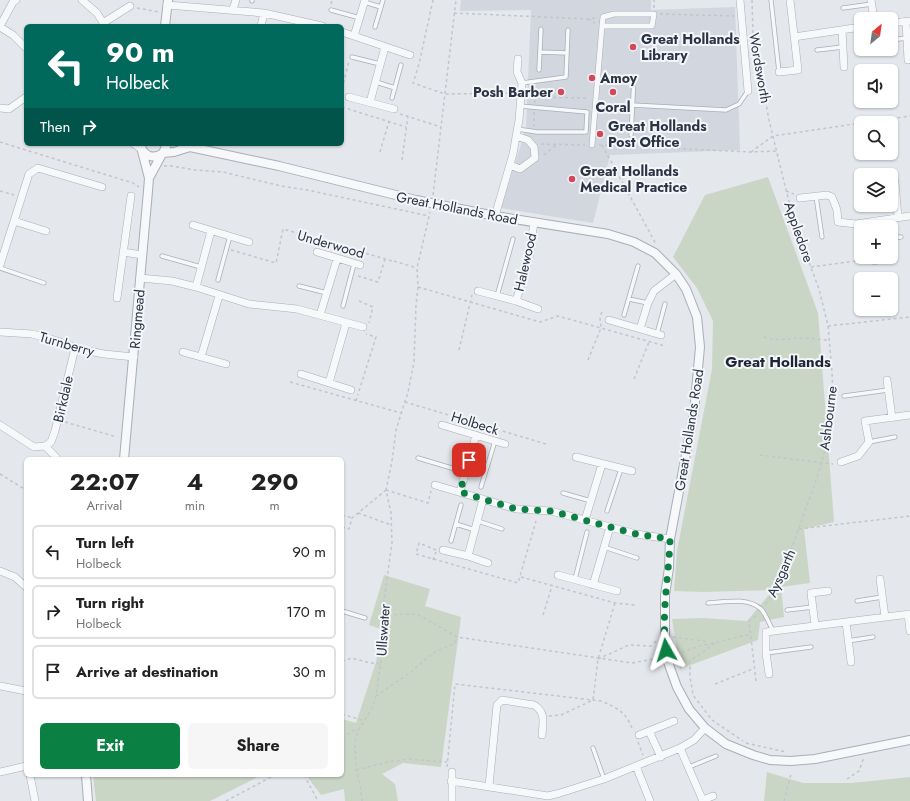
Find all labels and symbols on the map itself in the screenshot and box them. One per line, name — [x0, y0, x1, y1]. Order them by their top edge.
north arrow — [854, 12, 898, 56]
place label: Great Hollands Library — [641, 29, 740, 65]
street label: Wordsworth — [744, 31, 776, 105]
marker: Great Hollands Library — [628, 42, 638, 52]
place label: Amoy — [599, 68, 638, 88]
marker: Amoy — [587, 73, 597, 83]
place label: Posh Barber — [473, 82, 553, 102]
marker: Posh Barber — [556, 87, 566, 97]
marker: Coral — [608, 87, 618, 97]
place label: Coral — [595, 97, 631, 117]
place label: Great Hollands Post Office — [608, 116, 707, 152]
marker: Great Hollands Post Office — [595, 129, 605, 139]
place label: Great Hollands Medical Practice — [580, 161, 687, 197]
marker: Great Hollands Medical Practice — [567, 174, 577, 184]
street label: Great Hollands Road — [395, 186, 519, 230]
street label: Appledore — [779, 199, 819, 265]
street label: Underwood — [295, 225, 367, 263]
street label: Halewood — [509, 231, 541, 293]
street label: Ringmead — [124, 288, 150, 350]
street label: Turnberry — [37, 327, 98, 362]
district label: Great Hollands — [725, 351, 831, 373]
street label: Great Hollands Road — [669, 368, 709, 492]
street label: Birkdale — [48, 374, 78, 424]
street label: Ashbourne — [814, 385, 842, 451]
street label: Holbeck — [449, 406, 502, 440]
pin — [452, 443, 486, 477]
street label: Aysgarth — [762, 546, 800, 600]
street label: Ullswater — [371, 603, 395, 657]
position arrow — [645, 629, 687, 671]

